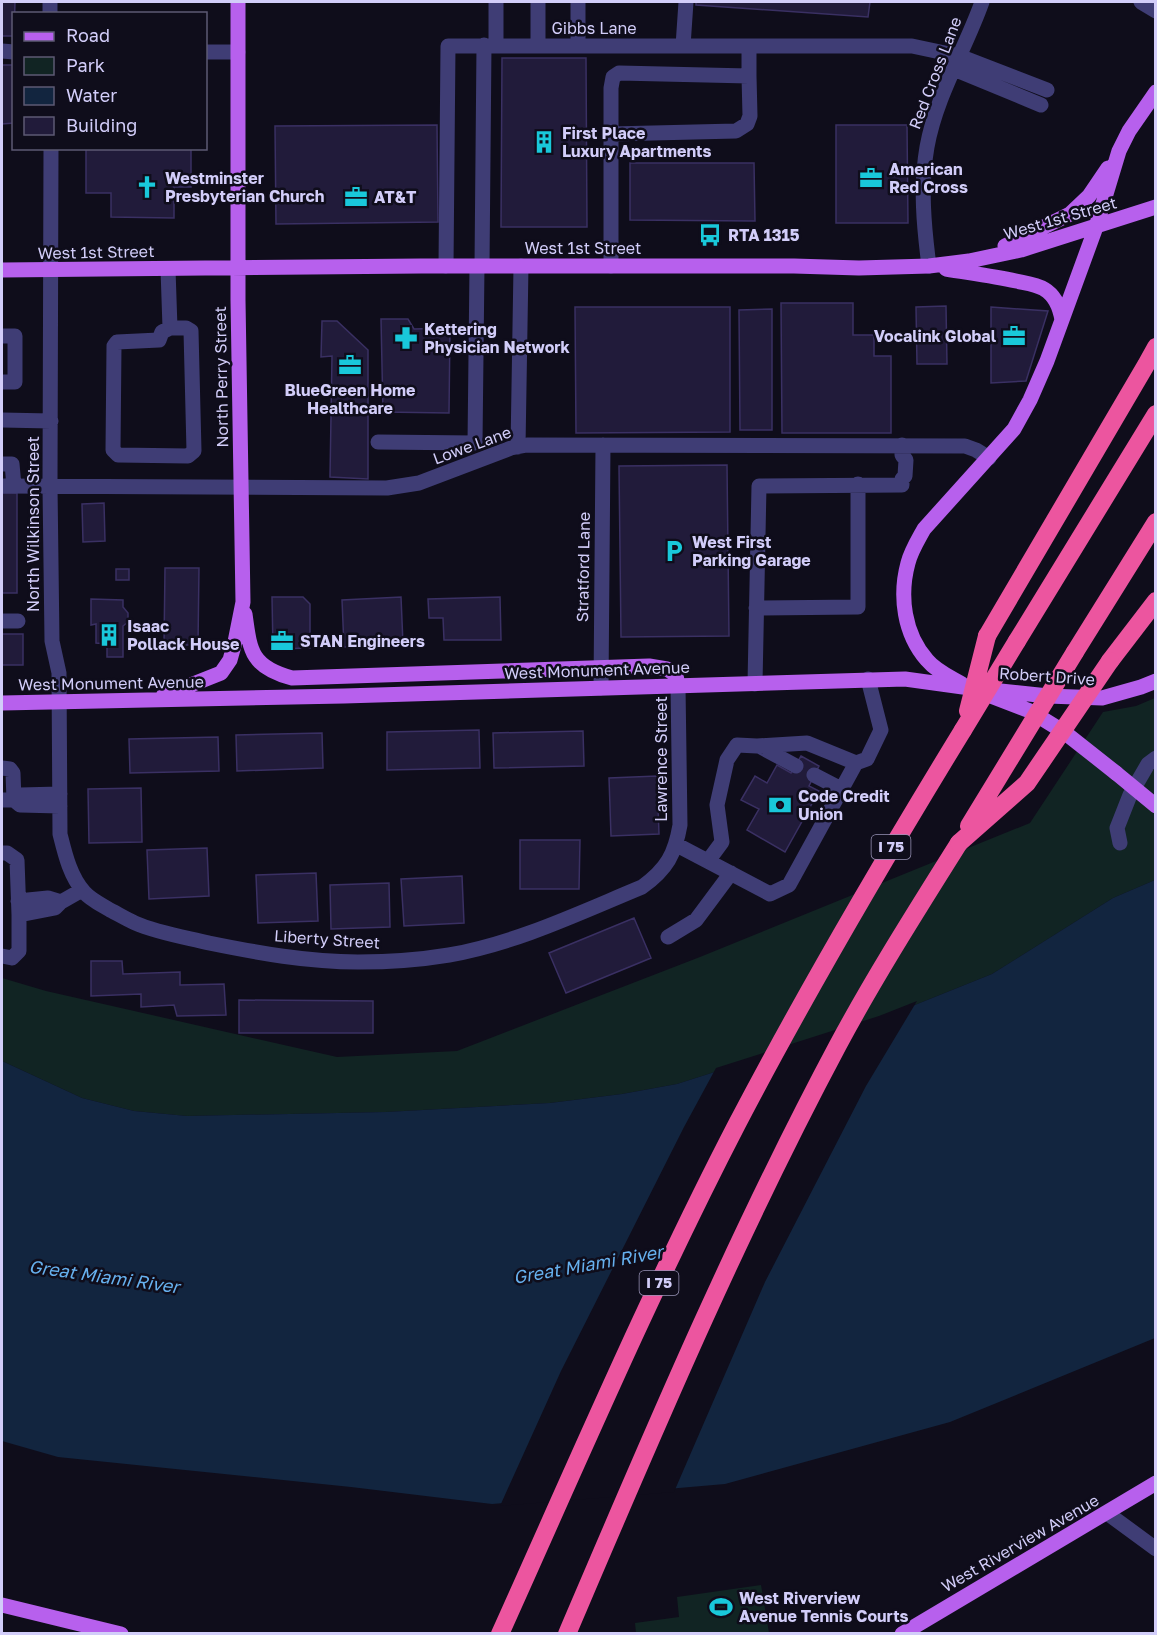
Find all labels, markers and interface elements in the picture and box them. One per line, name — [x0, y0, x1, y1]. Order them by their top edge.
legend — [12, 12, 207, 150]
street label: Red Cross Lane — [904, 14, 966, 132]
street label: Gibbs Lane — [551, 18, 637, 38]
text: Road — [66, 24, 110, 46]
text: Park — [66, 54, 105, 76]
text: Water — [66, 84, 117, 106]
text: Building — [66, 114, 137, 136]
place label: First Place Luxury Apartments — [562, 123, 711, 161]
building icon: First Place Luxury Apartments — [531, 129, 557, 155]
place label: American Red Cross — [889, 159, 968, 197]
office icon: American Red Cross — [858, 165, 884, 191]
place label: Westminster Presbyterian Church — [165, 168, 324, 206]
church icon: Westminster Presbyterian Church — [134, 174, 160, 200]
office icon: AT&T — [343, 184, 369, 210]
place label: AT&T — [374, 187, 417, 207]
street label: West 1st Street — [1001, 192, 1119, 244]
bus stop icon: RTA 1315 — [697, 222, 723, 248]
place label: RTA 1315 — [728, 225, 800, 245]
street label: West 1st Street — [525, 238, 641, 258]
street label: West 1st Street — [37, 241, 155, 263]
street label: North Perry Street — [210, 306, 232, 448]
place label: Kettering Physician Network — [424, 319, 571, 357]
office icon: Vocalink Global — [1001, 323, 1027, 349]
pharmacy icon: Kettering Physician Network — [393, 325, 419, 351]
place label: Vocalink Global — [874, 326, 997, 346]
office icon: BlueGreen Home Healthcare — [337, 352, 363, 378]
place label: BlueGreen Home Healthcare — [284, 380, 416, 418]
street label: Lowe Lane — [430, 422, 514, 468]
street label: North Wilkinson Street — [23, 436, 43, 612]
street label: Stratford Lane — [572, 512, 594, 622]
place label: West First Parking Garage — [692, 532, 811, 570]
parking icon: West First Parking Garage — [661, 538, 687, 564]
place label: Isaac Pollack House — [127, 616, 239, 654]
building icon: Isaac Pollack House — [96, 622, 122, 648]
office icon: STAN Engineers — [269, 628, 295, 654]
place label: STAN Engineers — [300, 631, 425, 651]
street label: West Monument Avenue — [504, 657, 690, 683]
street label: Robert Drive — [998, 663, 1096, 689]
street label: West Monument Avenue — [18, 671, 204, 695]
street label: Lawrence Street — [651, 696, 671, 822]
place label: Code Credit Union — [798, 786, 890, 824]
bank icon: Code Credit Union — [767, 792, 793, 818]
road number: I 75 — [872, 835, 910, 859]
street label: Liberty Street — [273, 925, 381, 953]
water label: Great Miami River — [511, 1240, 667, 1288]
water label: Great Miami River — [28, 1255, 184, 1298]
road number: I 75 — [640, 1271, 678, 1295]
street label: West Riverview Avenue — [938, 1490, 1102, 1596]
place label: West Riverview Avenue Tennis Courts — [739, 1588, 909, 1626]
sports icon: West Riverview Avenue Tennis Courts — [708, 1594, 734, 1620]

